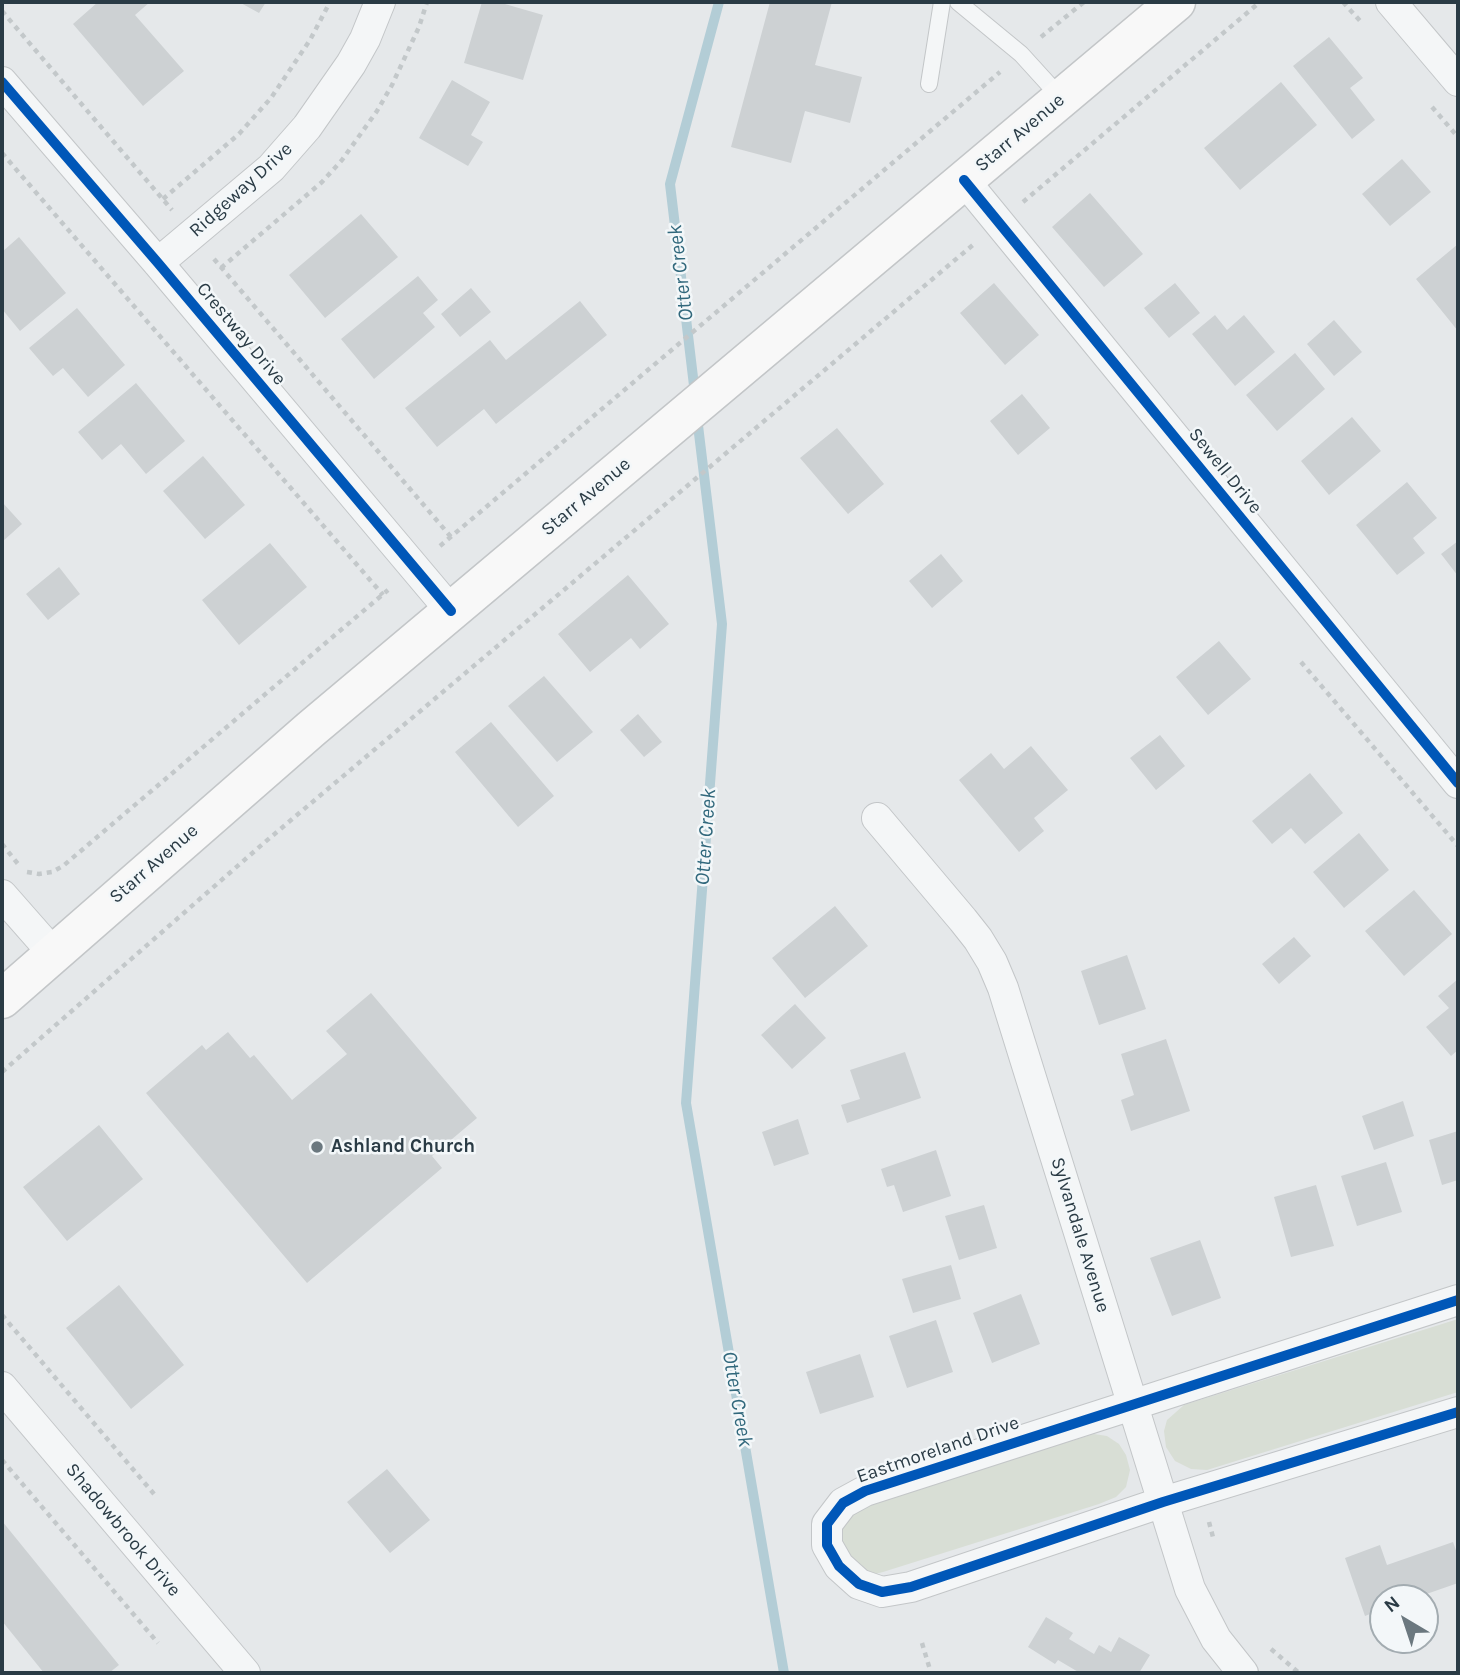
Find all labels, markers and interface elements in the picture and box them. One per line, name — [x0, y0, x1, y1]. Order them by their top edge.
street label: Starr Avenue — [971, 89, 1069, 177]
street label: Ridgeway Drive — [185, 138, 297, 242]
water label: Otter Creek — [663, 223, 699, 323]
street label: Crestway Drive — [191, 278, 291, 390]
street label: Sewell Drive — [1183, 423, 1267, 519]
street label: Starr Avenue — [537, 453, 635, 541]
water label: Otter Creek — [690, 788, 722, 886]
street label: Starr Avenue — [105, 819, 203, 909]
place label: Ashland Church — [331, 1136, 475, 1158]
marker: Ashland Church — [309, 1139, 325, 1155]
street label: Sylvandale Avenue — [1046, 1155, 1114, 1315]
water label: Otter Creek — [716, 1349, 758, 1449]
street label: Eastmoreland Drive — [854, 1411, 1022, 1489]
street label: Shadowbrook Drive — [60, 1459, 186, 1601]
north arrow — [1369, 1584, 1439, 1654]
text: N — [1380, 1591, 1404, 1617]

